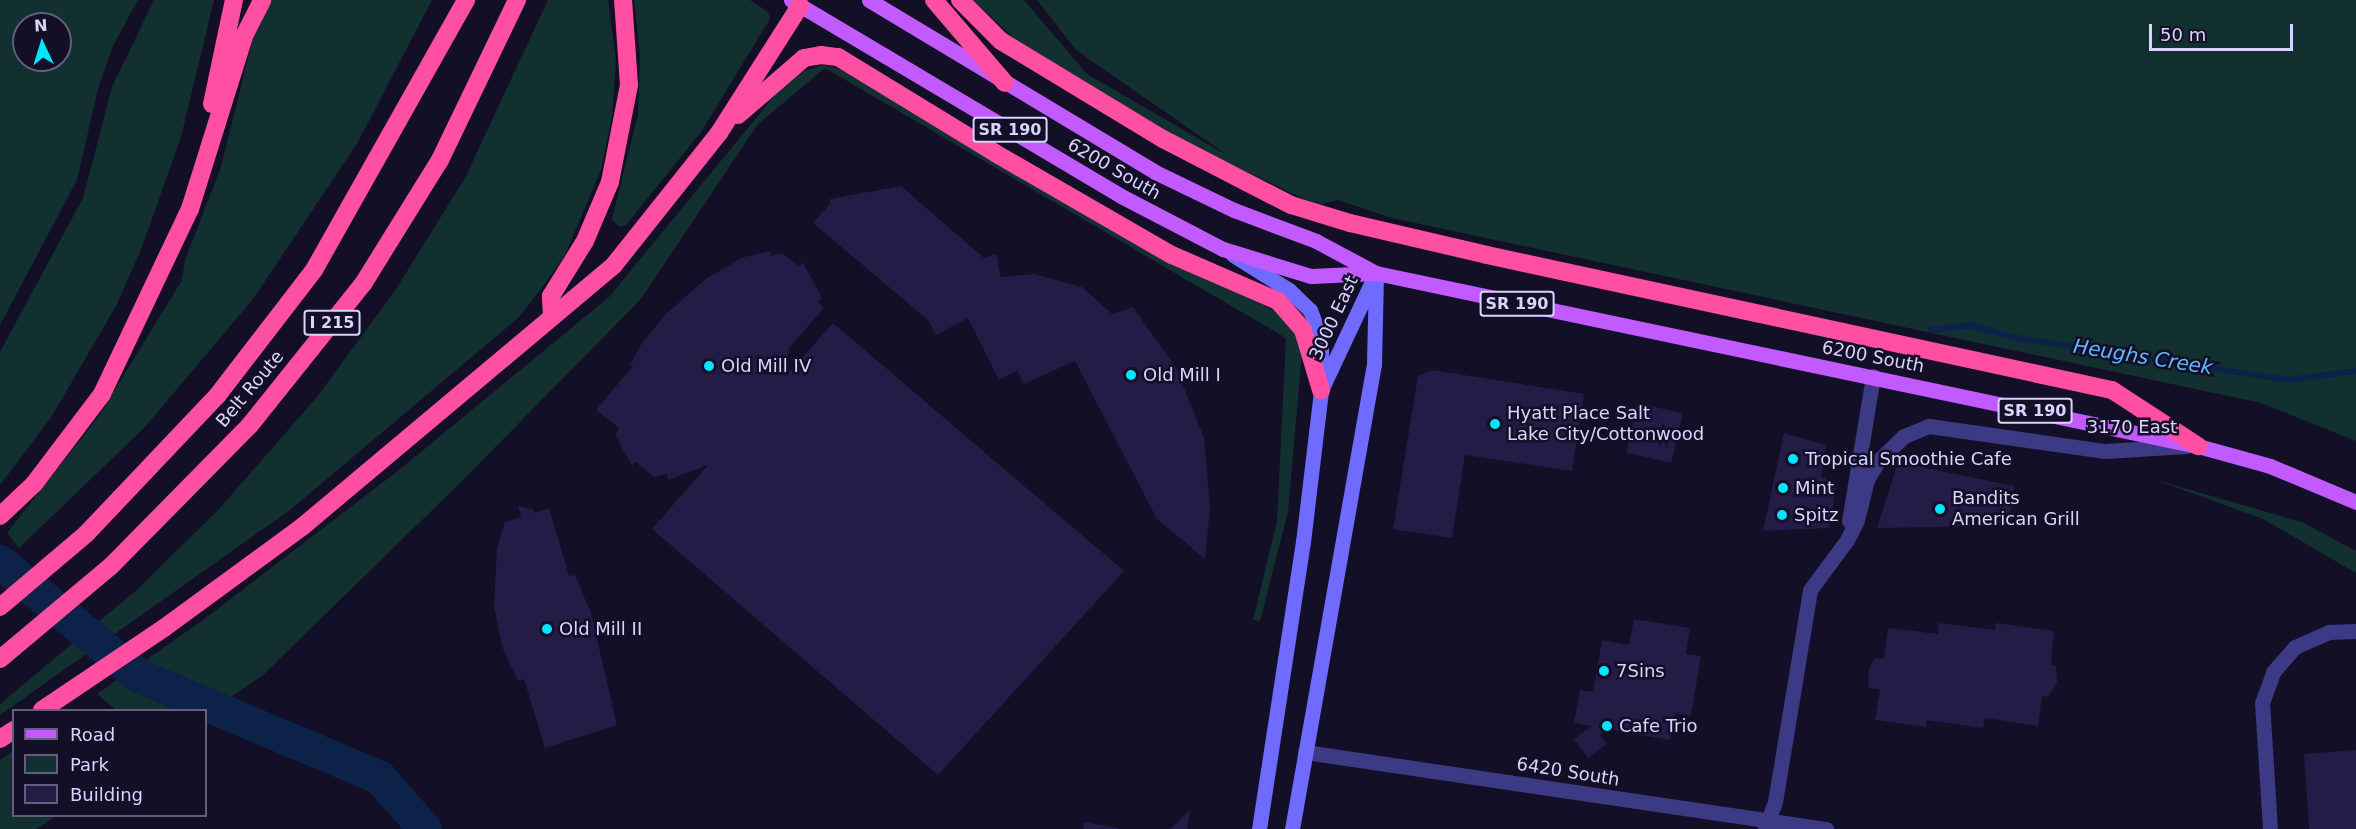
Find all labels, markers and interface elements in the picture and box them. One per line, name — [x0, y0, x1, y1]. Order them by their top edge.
north arrow — [12, 12, 72, 72]
scale bar — [2152, 12, 2296, 50]
text: N — [33, 16, 48, 35]
text: 50 m — [2160, 24, 2206, 45]
road number: SR 190 — [972, 117, 1048, 143]
street label: 6200 South — [1064, 134, 1164, 204]
street label: 3000 East — [1305, 272, 1363, 364]
road number: SR 190 — [1480, 291, 1555, 317]
road number: I 215 — [304, 310, 360, 336]
water label: Heughs Creek — [2072, 334, 2214, 380]
street label: 6200 South — [1820, 336, 1926, 378]
street label: Belt Route — [212, 346, 288, 432]
place label: Old Mill IV — [721, 355, 811, 377]
marker: Old Mill IV — [702, 359, 716, 373]
place label: Old Mill I — [1143, 364, 1221, 386]
marker: Old Mill I — [1124, 368, 1138, 382]
road number: SR 190 — [1998, 398, 2072, 424]
place label: Hyatt Place Salt Lake City/Cottonwood — [1507, 403, 1704, 446]
street label: 3170 East — [2087, 416, 2177, 438]
marker: Hyatt Place Salt Lake City/Cottonwood — [1488, 417, 1502, 431]
place label: Tropical Smoothie Cafe — [1805, 448, 2012, 470]
marker: Tropical Smoothie Cafe — [1786, 452, 1800, 466]
place label: Mint — [1795, 477, 1834, 499]
marker: Mint — [1776, 481, 1790, 495]
place label: Bandits American Grill — [1952, 488, 2080, 530]
marker: Bandits American Grill — [1933, 502, 1947, 516]
place label: Spitz — [1794, 504, 1838, 526]
marker: Spitz — [1775, 508, 1789, 522]
place label: Old Mill II — [559, 618, 642, 640]
marker: Old Mill II — [540, 622, 554, 636]
place label: 7Sins — [1616, 660, 1665, 682]
marker: 7Sins — [1597, 664, 1611, 678]
legend — [12, 709, 207, 817]
place label: Cafe Trio — [1619, 715, 1697, 737]
marker: Cafe Trio — [1600, 719, 1614, 733]
text: Road — [70, 724, 115, 745]
street label: 6420 South — [1515, 753, 1621, 791]
text: Park — [70, 754, 109, 775]
text: Building — [70, 784, 143, 805]

